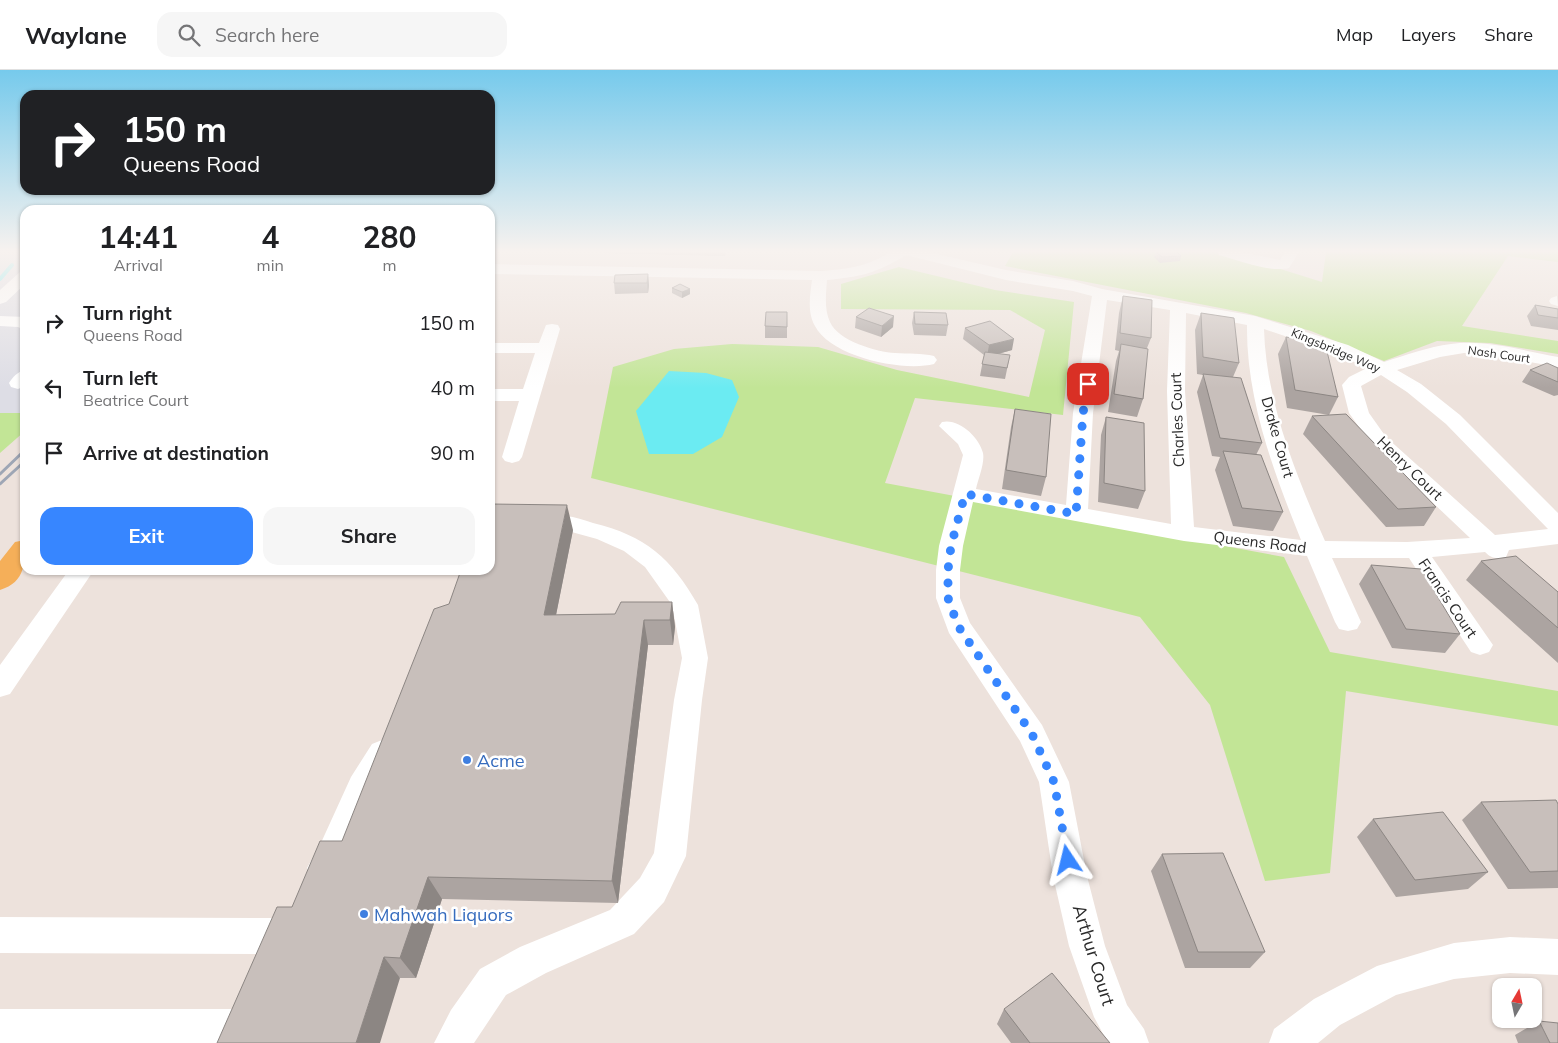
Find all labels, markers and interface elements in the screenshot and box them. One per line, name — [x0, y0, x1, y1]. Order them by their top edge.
search box — [157, 12, 507, 57]
text: Waylane — [25, 20, 127, 50]
icon: search — [175, 21, 203, 49]
text: Search here — [215, 23, 319, 47]
text: Map — [1336, 23, 1373, 46]
text: Layers — [1401, 23, 1456, 46]
text: Share — [1484, 23, 1533, 46]
text: 150 m — [123, 107, 227, 151]
icon: right — [40, 110, 105, 175]
text: Queens Road — [123, 150, 260, 178]
text: 14:41 — [99, 218, 178, 256]
text: 4 — [261, 218, 279, 256]
text: 280 — [362, 218, 416, 256]
text: Arrival — [114, 255, 163, 275]
text: min — [257, 255, 284, 275]
text: m — [382, 255, 396, 275]
text: Turn right — [83, 301, 172, 325]
icon: right — [40, 309, 68, 337]
text: 150 m — [419, 311, 475, 335]
street label: Kingsbridge Way — [1289, 324, 1383, 376]
text: Queens Road — [83, 325, 183, 345]
street label: Nash Court — [1467, 342, 1531, 366]
pin — [1067, 363, 1109, 405]
text: Turn left — [83, 366, 158, 390]
icon: arrive — [1074, 370, 1102, 398]
street label: Charles Court — [1166, 372, 1188, 468]
icon: left — [40, 374, 68, 402]
text: 40 m — [431, 376, 475, 400]
text: Beatrice Court — [83, 390, 189, 410]
street label: Drake Court — [1257, 394, 1299, 480]
street label: Henry Court — [1373, 432, 1447, 504]
icon: arrive — [40, 439, 68, 467]
text: Arrive at destination — [83, 441, 269, 465]
text: 90 m — [431, 441, 475, 465]
button: Exit — [40, 507, 253, 565]
button: Share — [263, 507, 475, 565]
street label: Queens Road — [1212, 527, 1308, 557]
street label: Francis Court — [1414, 555, 1482, 641]
place label: Acme — [477, 749, 525, 772]
marker: Acme — [461, 754, 473, 766]
position arrow — [1041, 833, 1093, 885]
street label: Arthur Court — [1068, 902, 1120, 1008]
place label: Mahwah Liquors — [374, 903, 513, 926]
marker: Mahwah Liquors — [358, 908, 370, 920]
north arrow — [1492, 978, 1542, 1028]
map controls — [1492, 978, 1542, 1028]

